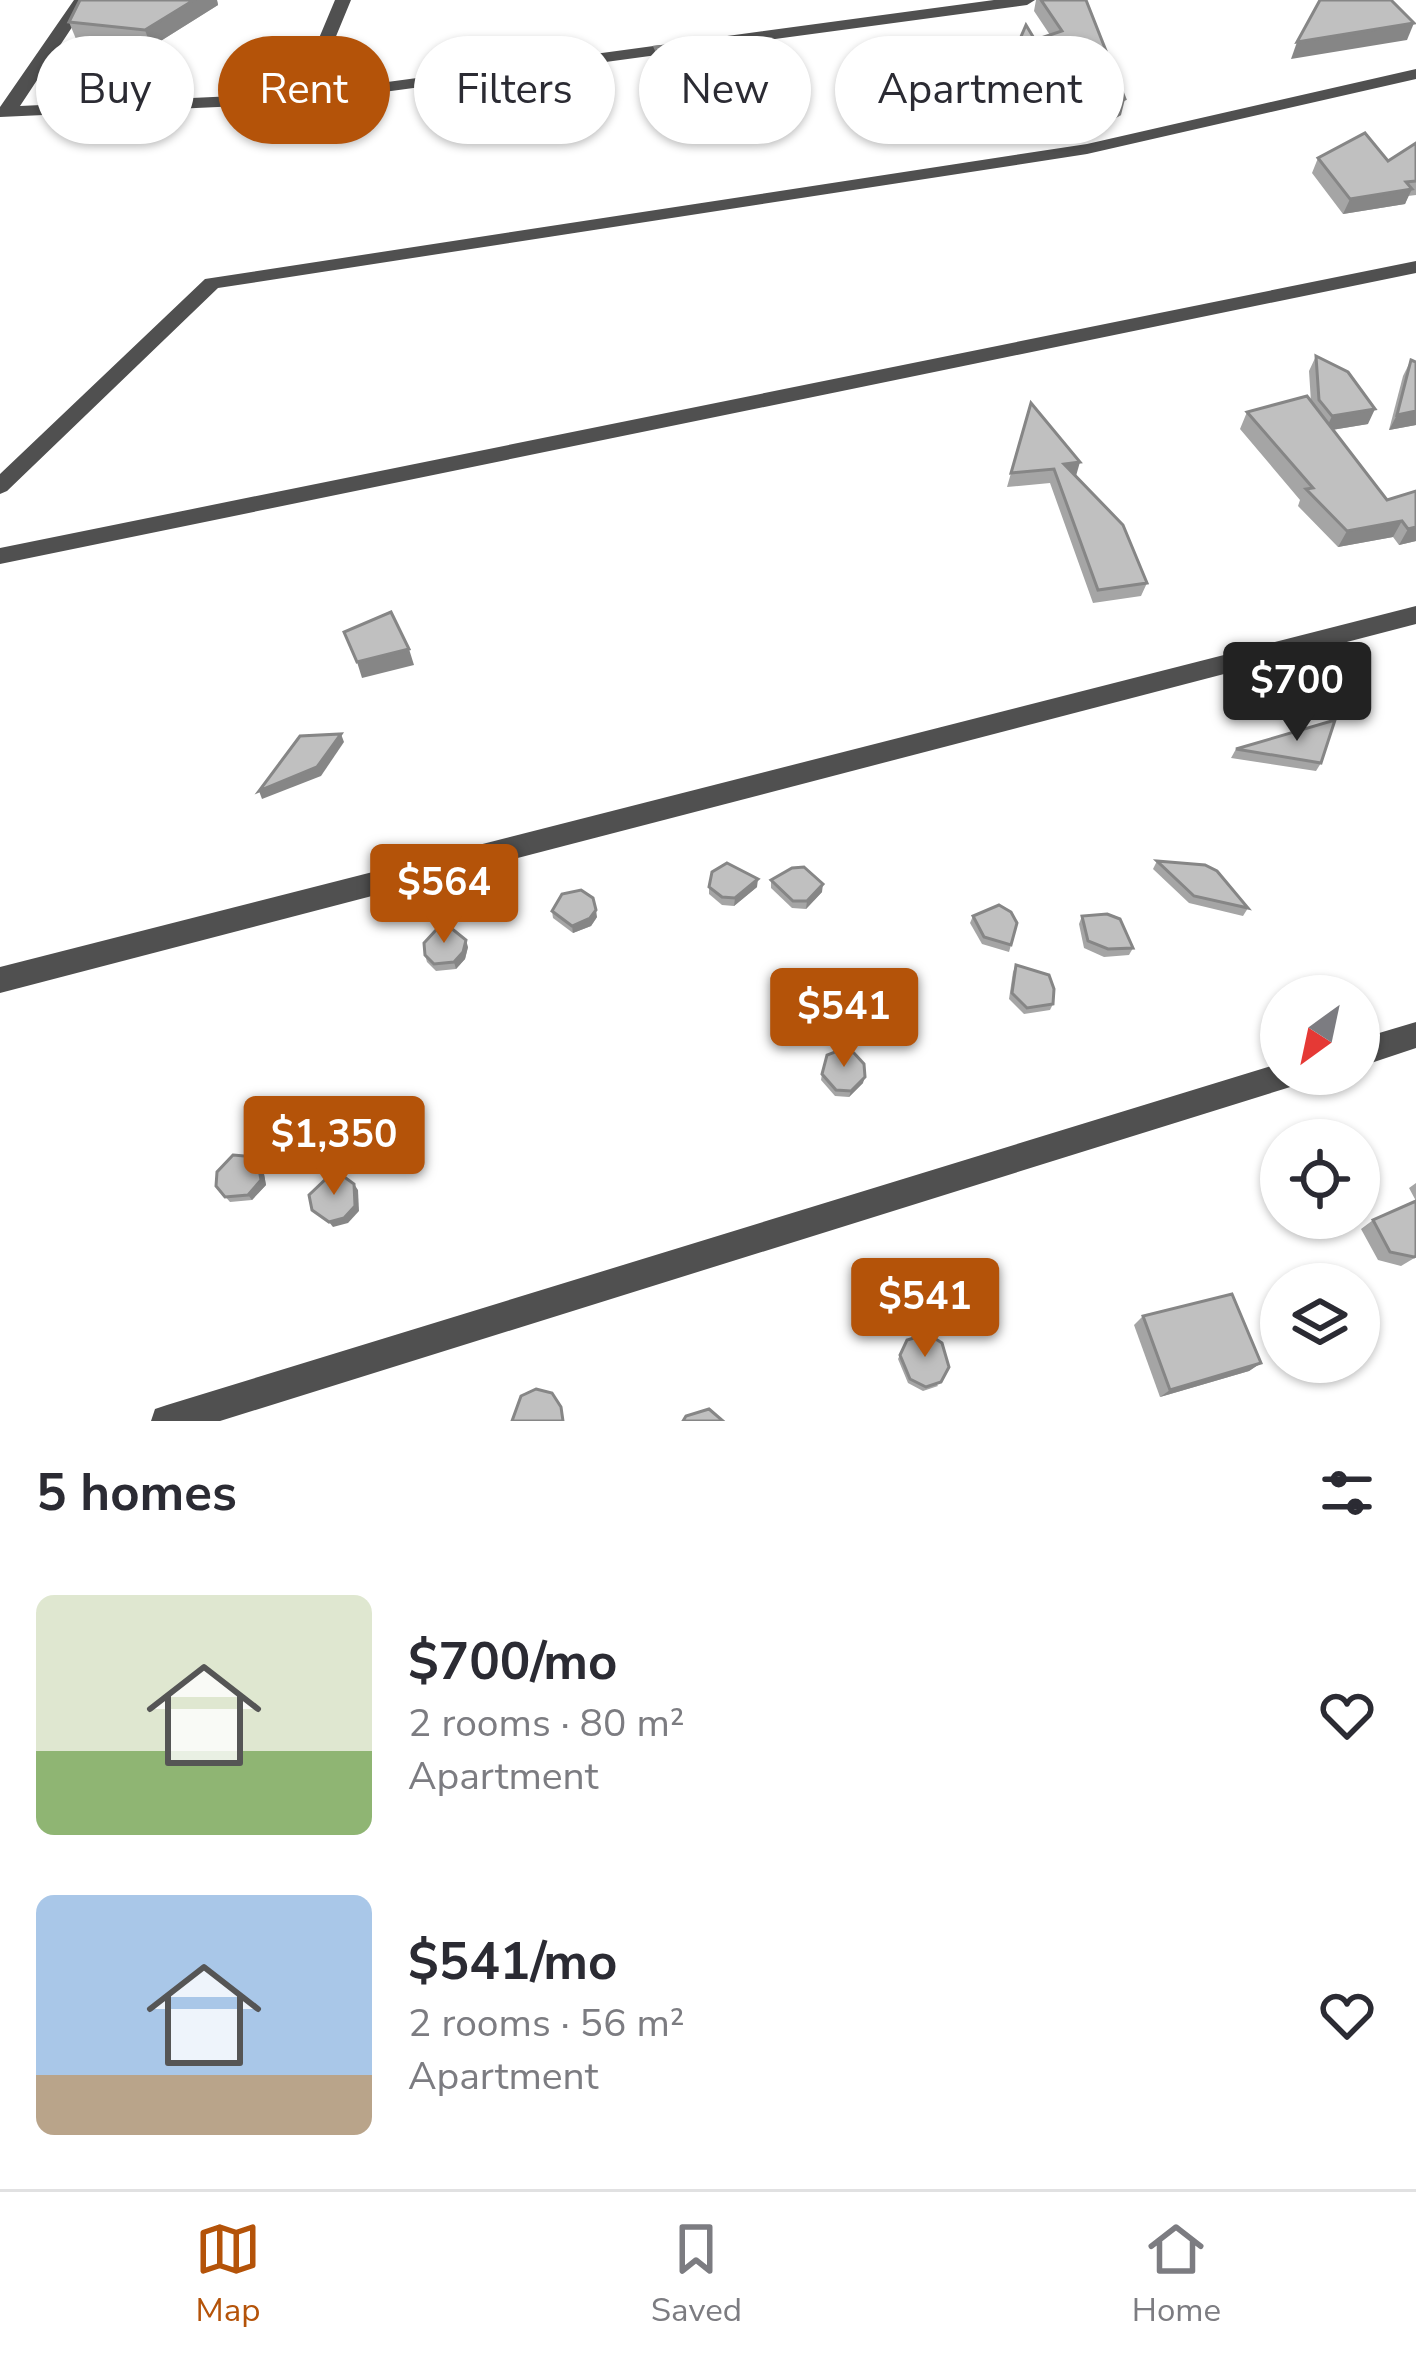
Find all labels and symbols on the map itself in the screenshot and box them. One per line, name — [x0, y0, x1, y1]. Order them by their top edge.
pin: $700 — [1226, 642, 1368, 744]
pin: $564 — [373, 844, 515, 946]
pin: $541 — [773, 968, 915, 1070]
north arrow — [1260, 975, 1380, 1095]
pin: $1,350 — [236, 1096, 432, 1198]
pin: $541 — [854, 1258, 996, 1360]

